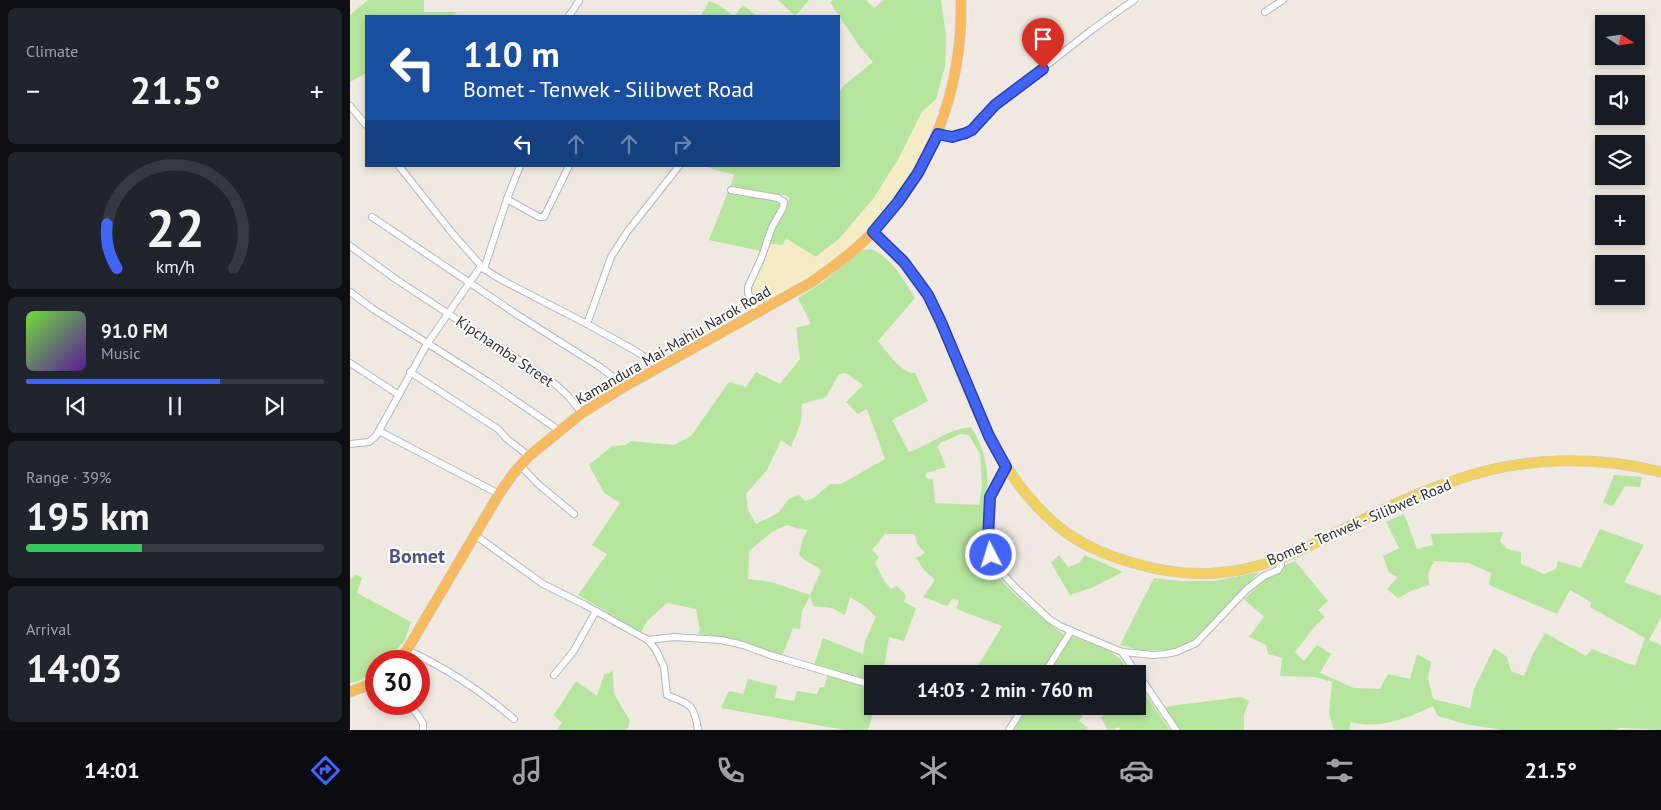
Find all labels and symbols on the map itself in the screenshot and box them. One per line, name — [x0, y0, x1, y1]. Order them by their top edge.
north arrow — [1595, 15, 1645, 65]
pin — [1022, 18, 1064, 69]
street label: Kamandura Mai-Mahiu Narok Road — [572, 281, 774, 409]
street label: Kipchamba Street — [453, 311, 557, 391]
street label: Bomet - Tenwek - Silibwet Road — [1264, 475, 1454, 569]
position arrow — [964, 528, 1016, 580]
district label: Bomet — [389, 543, 445, 569]
speed limit sign: 30 — [365, 650, 430, 715]

